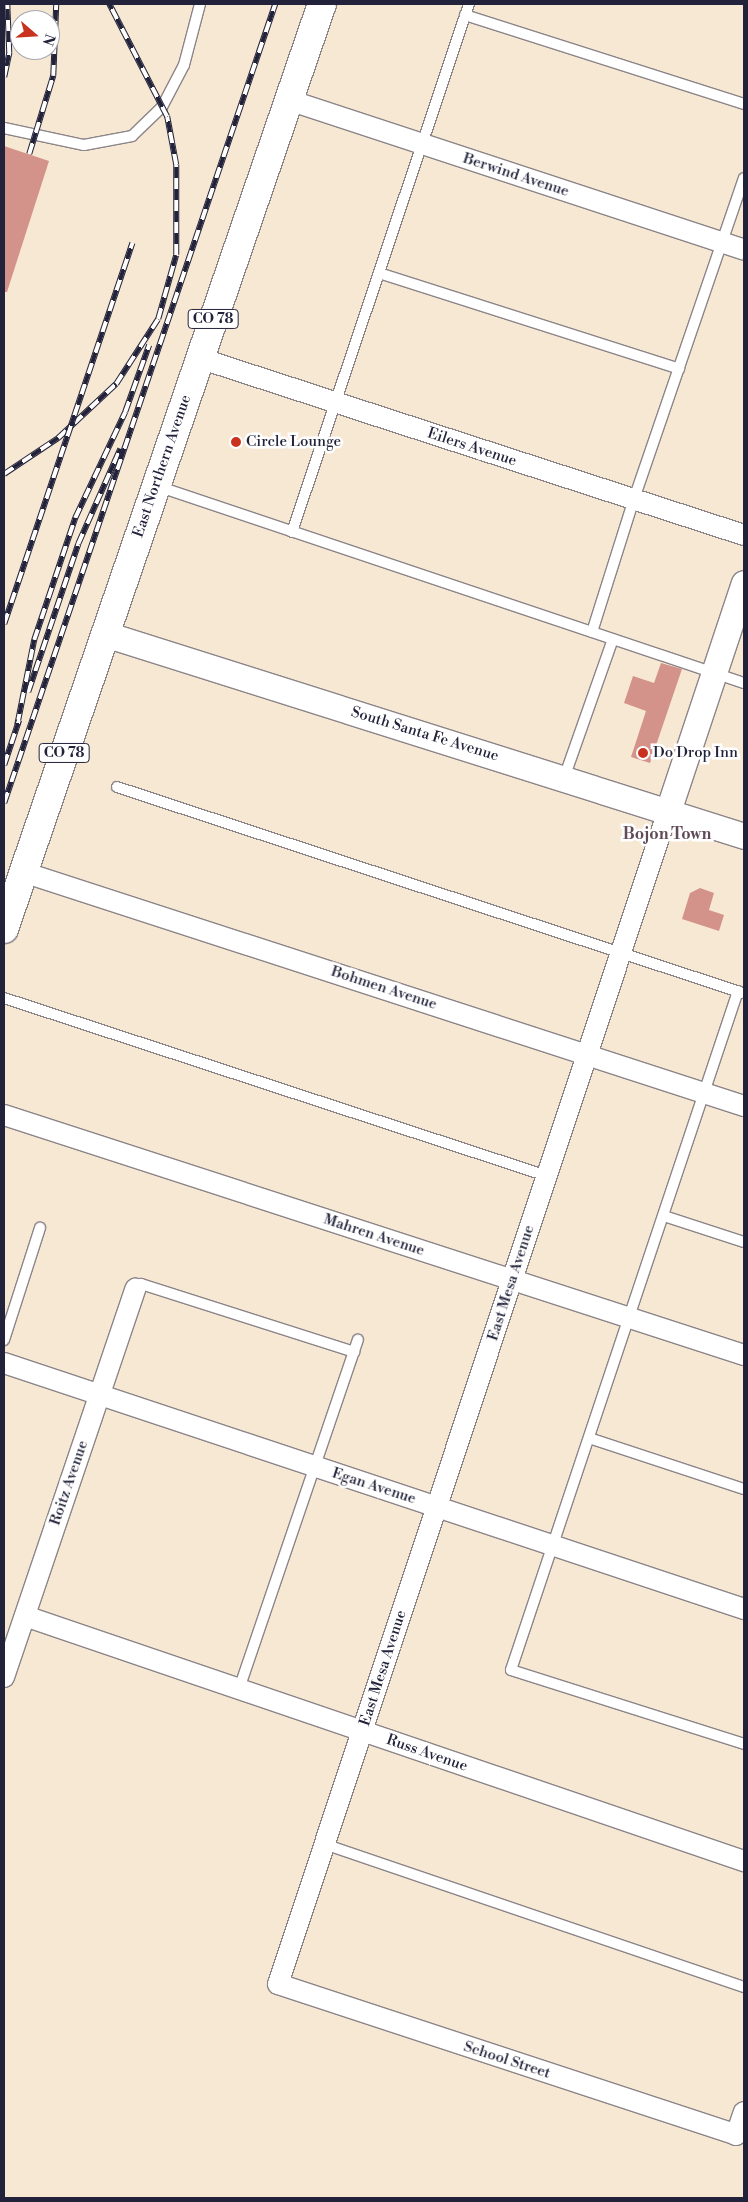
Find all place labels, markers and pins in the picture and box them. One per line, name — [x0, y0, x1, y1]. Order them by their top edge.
place label: Circle Lounge — [246, 433, 341, 451]
marker: Circle Lounge — [230, 436, 242, 448]
place label: Do Drop Inn — [653, 744, 738, 762]
marker: Do Drop Inn — [637, 747, 649, 759]

